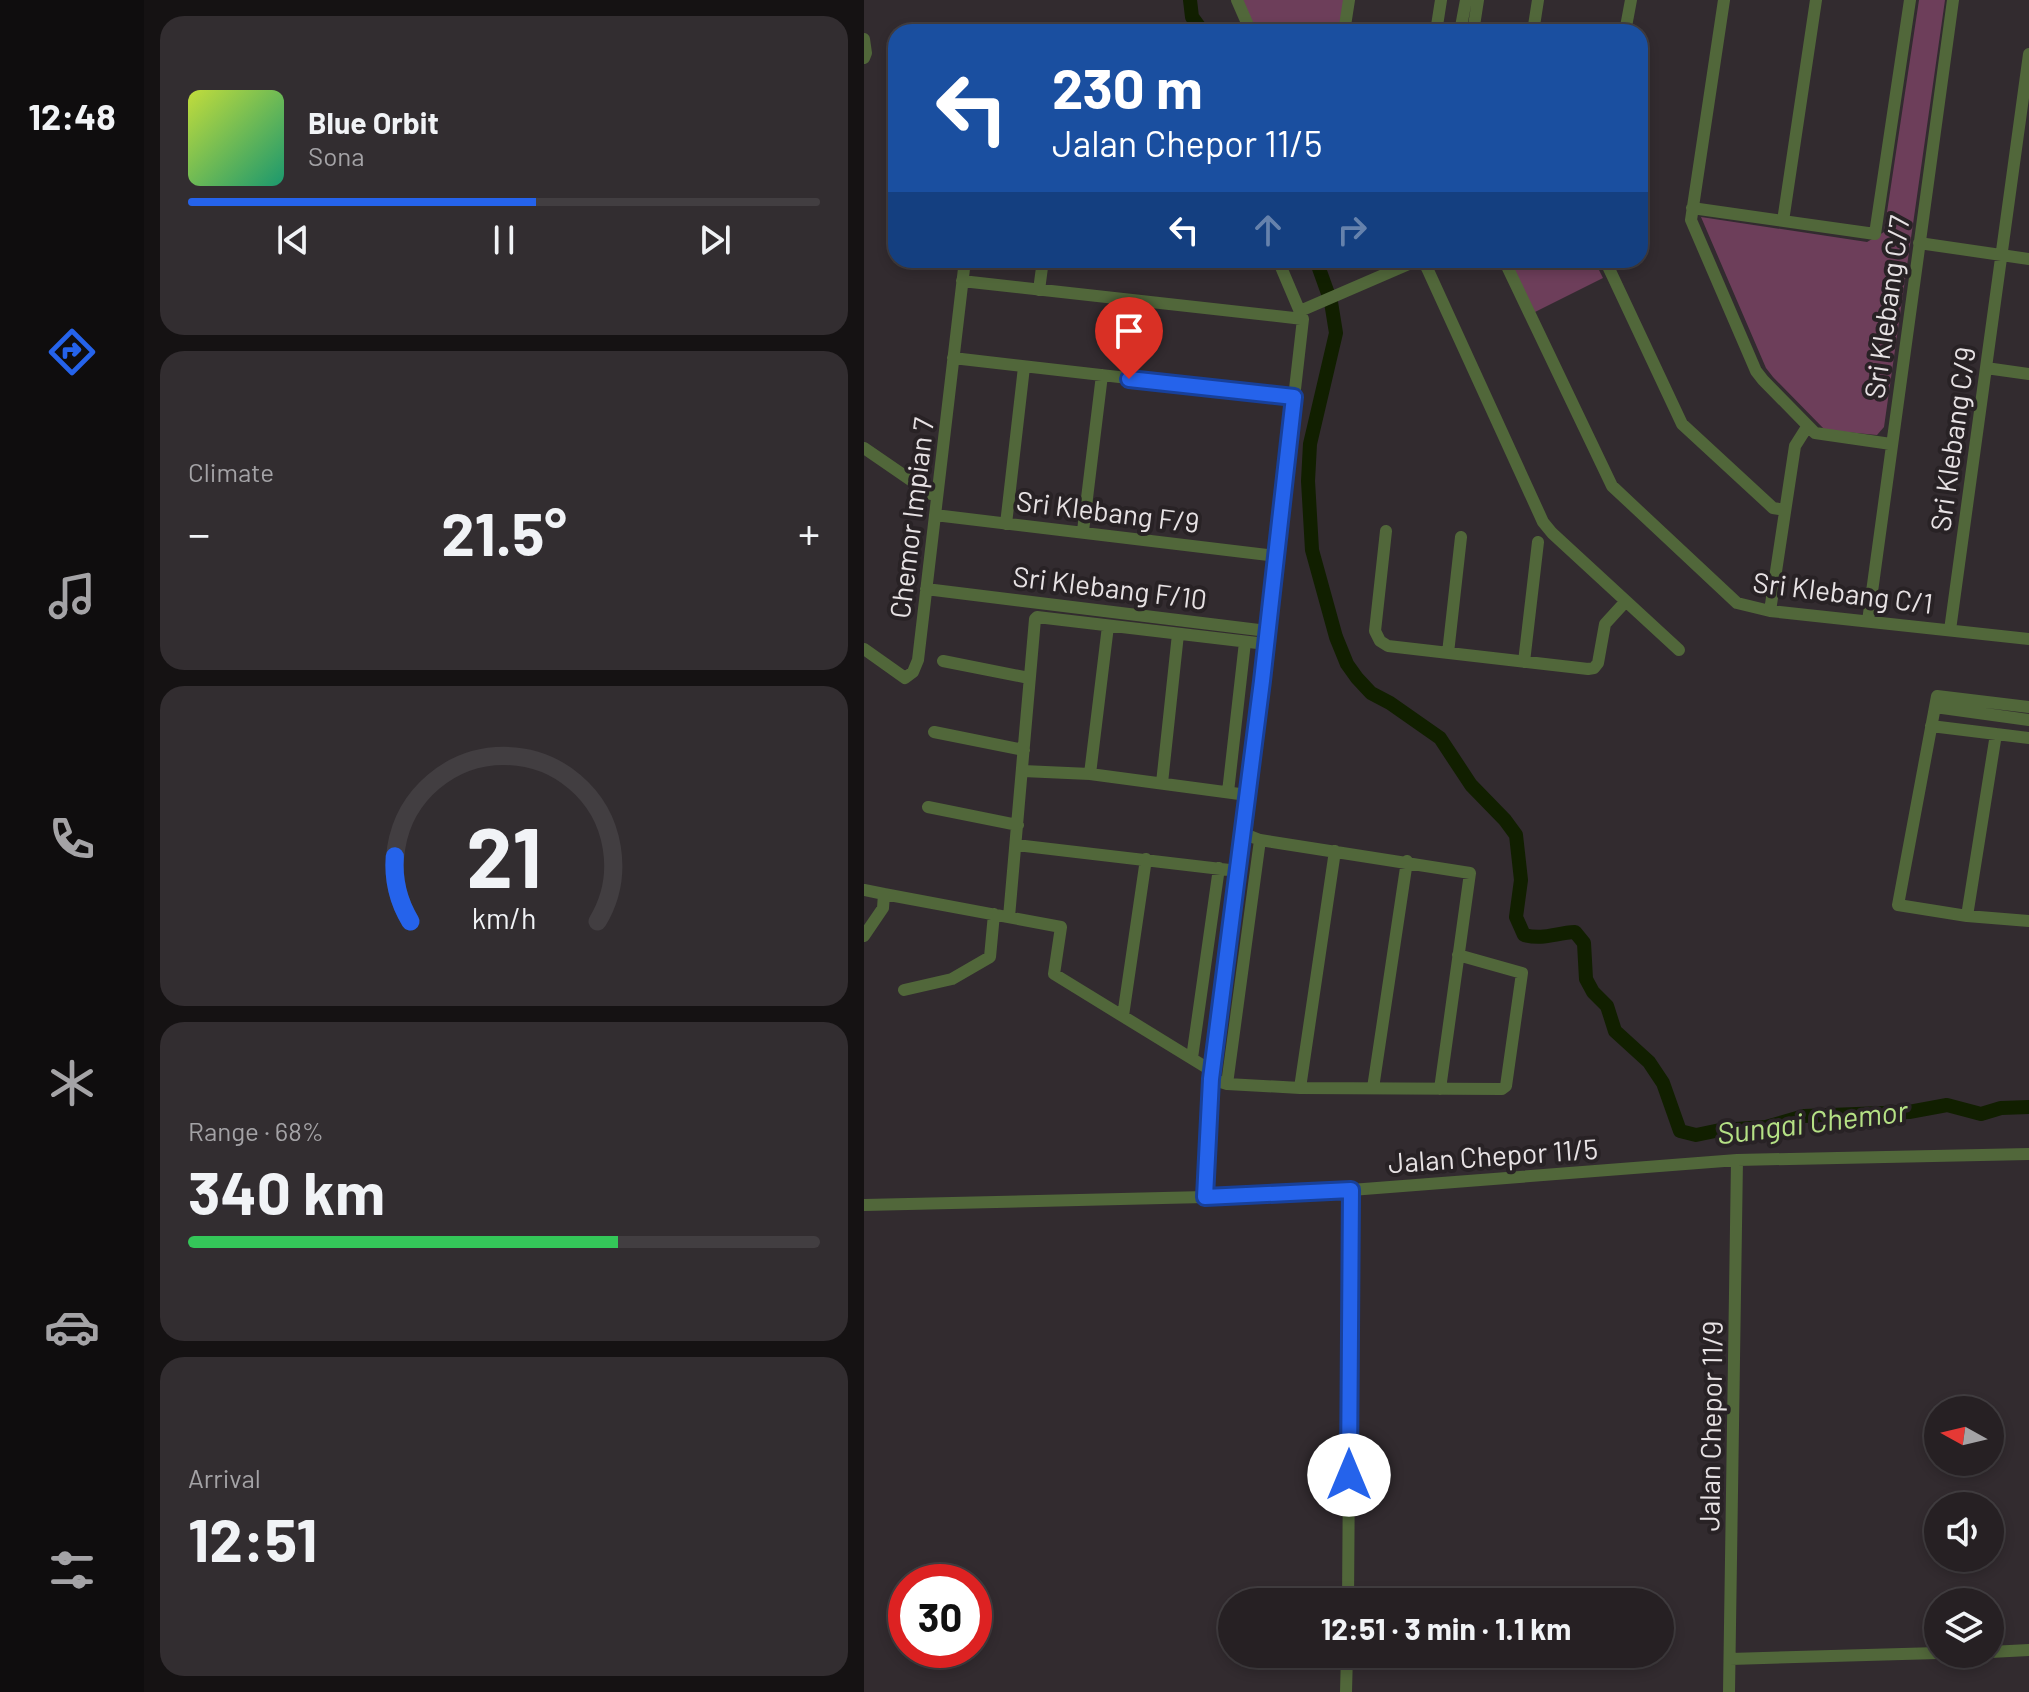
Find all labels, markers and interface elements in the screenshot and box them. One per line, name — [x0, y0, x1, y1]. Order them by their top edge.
text: 230 m — [1052, 53, 1203, 120]
icon: left — [920, 56, 1024, 160]
text: 12:48 — [28, 94, 116, 137]
text: Blue Orbit — [308, 104, 439, 140]
text: Jalan Chepor 11/5 — [1052, 121, 1322, 164]
text: Sona — [308, 140, 365, 171]
icon: left — [1162, 208, 1206, 252]
icon: ahead — [1246, 208, 1290, 252]
icon: right — [1330, 208, 1374, 252]
street label: Sri Klebang C/7 — [1856, 213, 1916, 401]
icon: previous — [271, 218, 315, 262]
icon: pause — [482, 218, 526, 262]
icon: next — [693, 218, 737, 262]
pin — [1095, 297, 1163, 379]
icon: arrive — [1107, 309, 1151, 353]
icon: directions — [44, 324, 100, 380]
street label: Sri Klebang C/9 — [1922, 345, 1982, 533]
street label: Chemor Impian 7 — [882, 416, 940, 620]
text: Climate — [188, 456, 274, 487]
street label: Sri Klebang F/9 — [1015, 483, 1201, 539]
text: 21.5° — [441, 496, 567, 568]
text: − — [188, 506, 210, 559]
text: + — [798, 506, 820, 559]
street label: Sri Klebang F/10 — [1011, 558, 1209, 616]
street label: Sri Klebang C/1 — [1751, 564, 1935, 620]
icon: music — [44, 568, 100, 624]
text: 21 — [466, 805, 542, 905]
icon: phone — [44, 811, 100, 867]
text: km/h — [472, 900, 536, 935]
icon: climate — [44, 1055, 100, 1111]
water label: Sungai Chemor — [1715, 1091, 1911, 1151]
text: Range · 68% — [188, 1115, 324, 1146]
street label: Jalan Chepor 11/5 — [1387, 1131, 1599, 1179]
text: 340 km — [188, 1155, 385, 1227]
icon: car — [44, 1299, 100, 1355]
street label: Jalan Chepor 11/9 — [1691, 1320, 1729, 1532]
north arrow — [1924, 1396, 2004, 1476]
map controls — [1924, 1396, 2004, 1668]
position arrow — [1307, 1433, 1391, 1517]
text: Arrival — [188, 1462, 261, 1493]
button: sound — [1924, 1492, 2004, 1572]
text: 12:51 — [188, 1502, 318, 1574]
icon: filters — [44, 1542, 100, 1598]
speed limit sign: 30 — [888, 1564, 992, 1668]
button: layers — [1924, 1588, 2004, 1668]
text: 12:51 · 3 min · 1.1 km — [1321, 1610, 1571, 1646]

